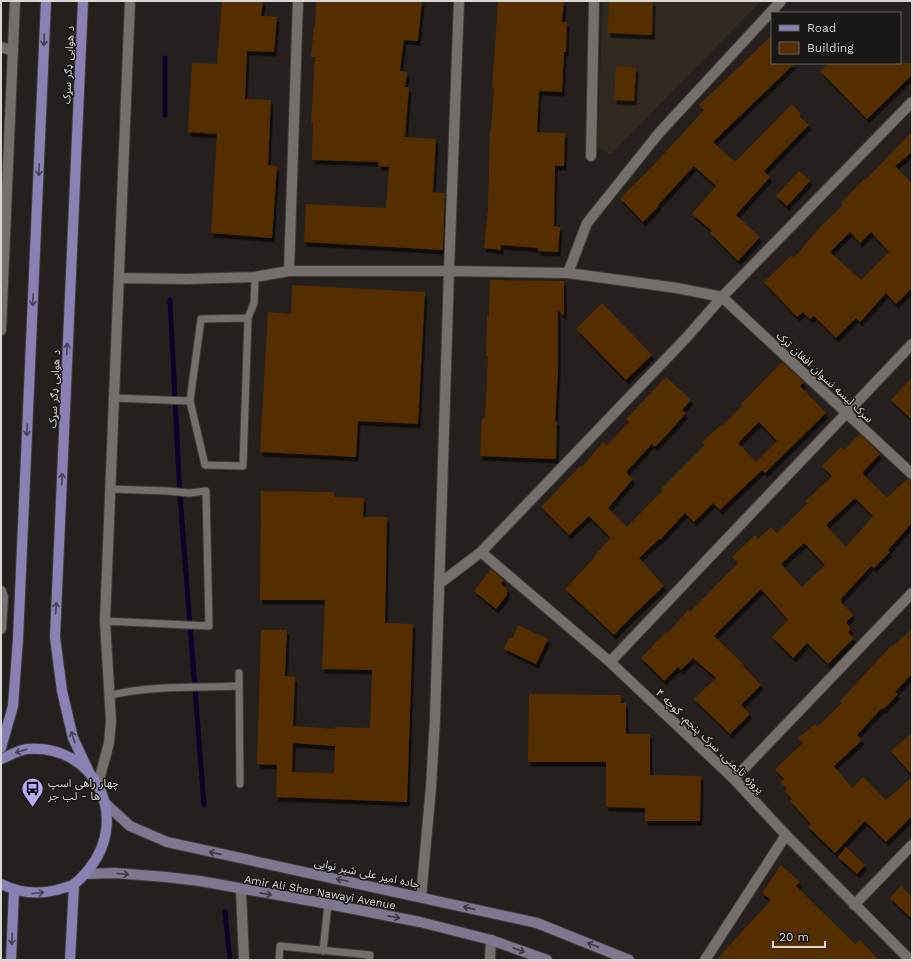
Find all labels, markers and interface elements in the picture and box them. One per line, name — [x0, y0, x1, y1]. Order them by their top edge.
legend — [771, 12, 901, 64]
text: Road — [807, 21, 836, 35]
street label: د هوایی ډګر سړک — [60, 26, 77, 104]
one-way arrow — [41, 33, 48, 46]
text: Building — [807, 41, 854, 55]
one-way arrow — [35, 163, 42, 176]
one-way arrow — [29, 293, 37, 306]
street label: سرک لیسه نسوان افغان‌ ترک — [774, 329, 876, 426]
one-way arrow — [64, 343, 71, 356]
street label: د هوایی ډګر سړک — [46, 350, 63, 428]
one-way arrow — [24, 423, 31, 436]
one-way arrow — [58, 473, 65, 486]
one-way arrow — [52, 602, 60, 615]
street label: پروژه تایمنی، سرک پنجم، کوچه ۴ — [652, 686, 766, 798]
one-way arrow — [69, 730, 76, 743]
one-way arrow — [15, 748, 28, 755]
bus stop icon: چهار راهی اسپ ها - لب جر — [20, 776, 46, 809]
place label: چهار راهی اسپ ها - لب جر — [47, 777, 119, 803]
one-way arrow — [208, 848, 221, 856]
street label: جاده امیر علی شیر نوایی — [313, 856, 421, 891]
one-way arrow — [116, 870, 129, 877]
street label: Amir Ali Sher Nawayi Avenue — [243, 873, 397, 912]
one-way arrow — [336, 875, 349, 883]
one-way arrow — [31, 889, 44, 896]
one-way arrow — [259, 890, 272, 898]
one-way arrow — [463, 903, 476, 911]
one-way arrow — [387, 914, 400, 922]
scale bar — [773, 923, 825, 949]
text: 20 m — [779, 930, 809, 944]
one-way arrow — [8, 932, 16, 945]
one-way arrow — [587, 941, 599, 949]
one-way arrow — [513, 947, 525, 955]

